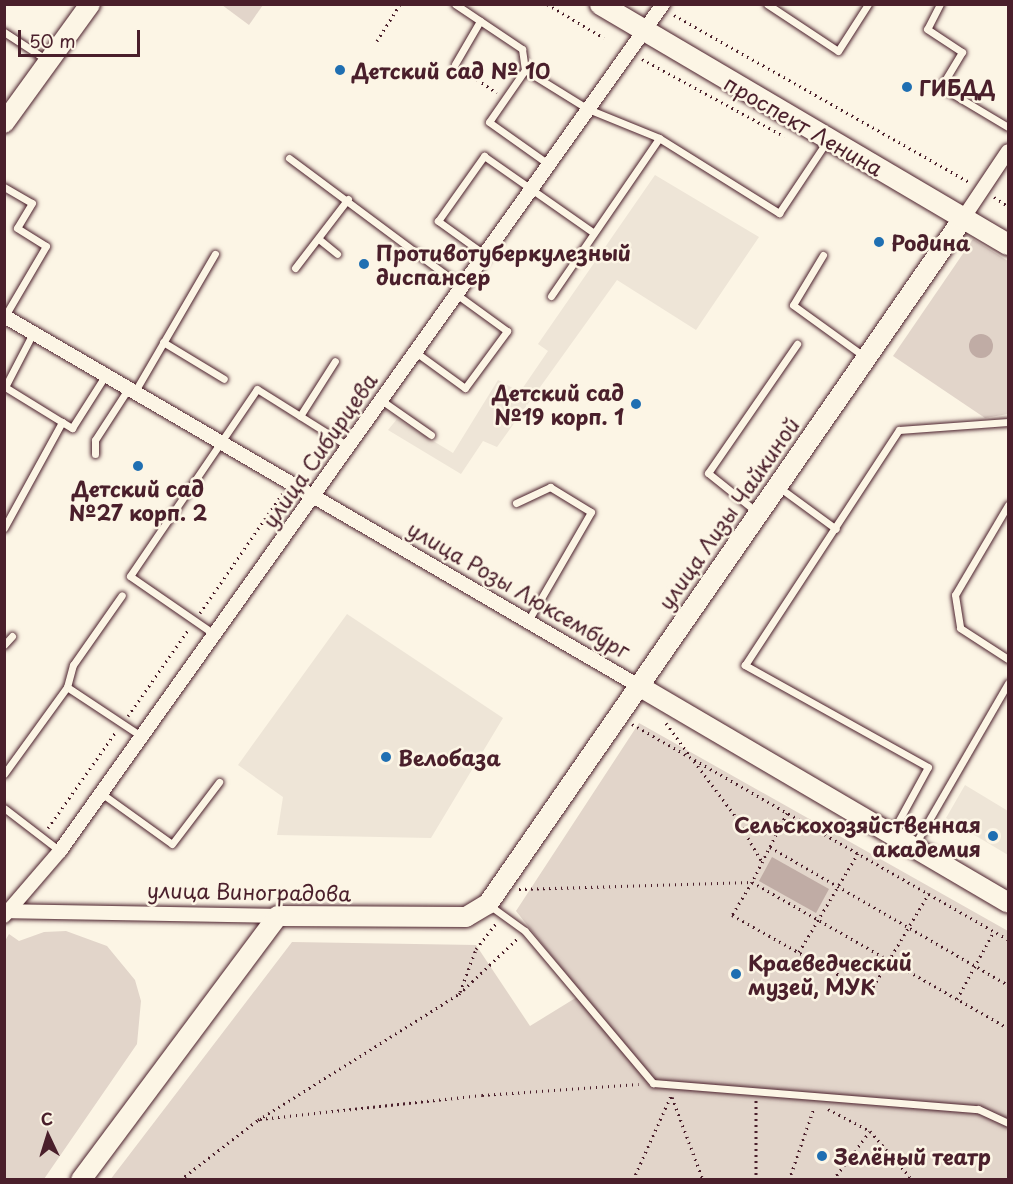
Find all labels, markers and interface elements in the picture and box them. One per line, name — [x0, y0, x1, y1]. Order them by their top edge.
scale bar — [21, 18, 142, 56]
text: 50 m — [29, 27, 76, 54]
place label: Детский сад № 10 — [352, 57, 552, 83]
marker: Детский сад № 10 — [333, 63, 347, 77]
street label: проспект Ленина — [720, 69, 888, 181]
place label: ГИБДД — [919, 74, 995, 100]
marker: ГИБДД — [900, 80, 914, 94]
place label: Родина — [891, 229, 970, 255]
marker: Родина — [872, 235, 886, 249]
place label: Противотуберкулезный диспансер — [376, 239, 631, 289]
marker: Противотуберкулезный диспансер — [357, 257, 371, 271]
street label: улица Сибирцева — [256, 367, 382, 533]
place label: Детский сад №19 корп. 1 — [491, 379, 624, 429]
marker: Детский сад №19 корп. 1 — [629, 397, 643, 411]
street label: улица Лизы Чайкиной — [651, 411, 805, 615]
marker: Детский сад №27 корп. 2 — [131, 459, 145, 473]
place label: Детский сад №27 корп. 2 — [68, 475, 208, 525]
street label: улица Розы Люксембург — [402, 514, 636, 664]
place label: Велобаза — [398, 744, 501, 770]
marker: Велобаза — [379, 750, 393, 764]
place label: Сельскохозяйственная академия — [734, 811, 981, 861]
marker: Сельскохозяйственная академия — [986, 829, 1000, 843]
street label: улица Виноградова — [146, 877, 352, 905]
place label: Краеведческий музей, МУК — [748, 949, 912, 999]
marker: Краеведческий музей, МУК — [729, 967, 743, 981]
north arrow — [18, 1106, 78, 1166]
text: С — [40, 1106, 54, 1130]
place label: Зелёный театр — [834, 1143, 991, 1169]
marker: Зелёный театр — [815, 1149, 829, 1163]

